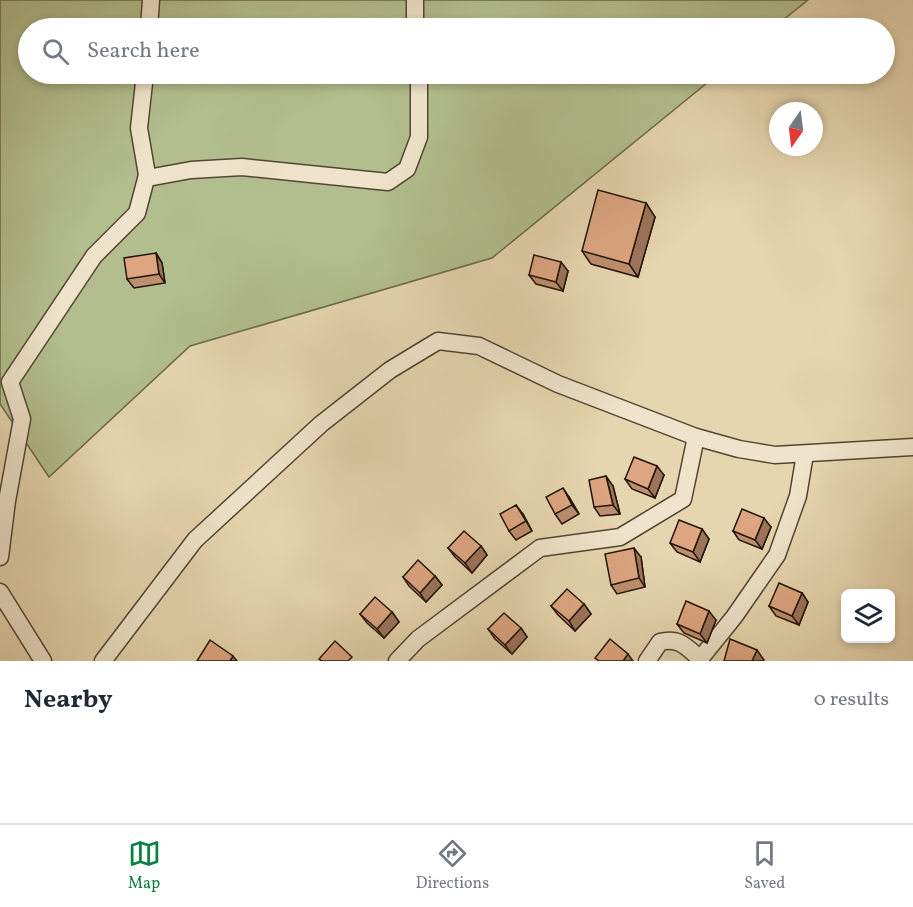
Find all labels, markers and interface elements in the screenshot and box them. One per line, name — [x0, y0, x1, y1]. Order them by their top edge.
search box — [18, 18, 895, 84]
icon: search — [39, 35, 72, 68]
text: Search here — [87, 36, 200, 67]
north arrow — [769, 102, 823, 156]
map controls — [841, 589, 895, 643]
button: layers — [841, 589, 895, 643]
text: Nearby — [24, 682, 113, 718]
text: 0 results — [814, 686, 889, 714]
tab: Map — [128, 837, 161, 895]
tab: Directions — [416, 837, 489, 895]
tab: Saved — [744, 837, 785, 895]

